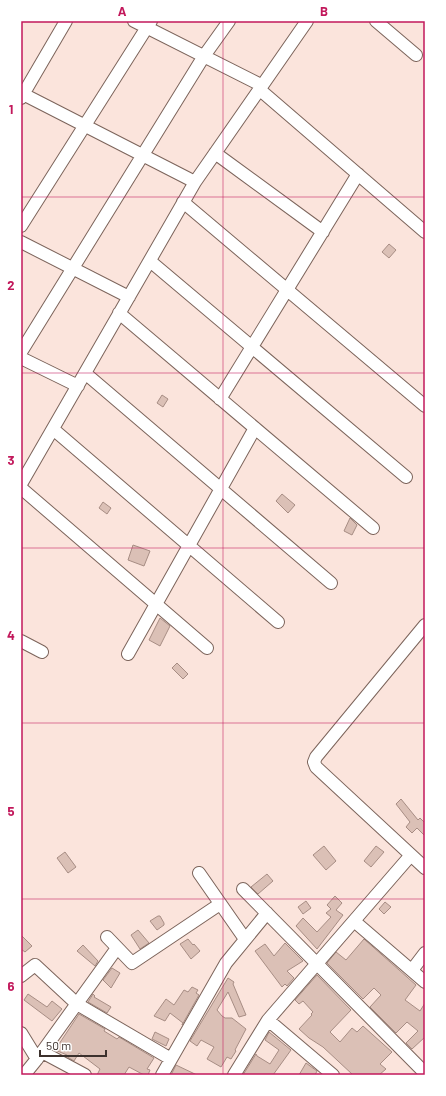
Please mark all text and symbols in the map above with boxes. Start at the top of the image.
text: A [118,3,127,19]
text: B [320,3,328,19]
text: 1 [9,101,13,117]
text: 2 [7,277,15,293]
text: 3 [7,452,15,468]
text: 4 [7,627,15,643]
text: 5 [7,803,15,819]
text: 6 [8,978,15,994]
scale bar [40,1032,106,1058]
text: 50 m [46,1038,71,1052]

